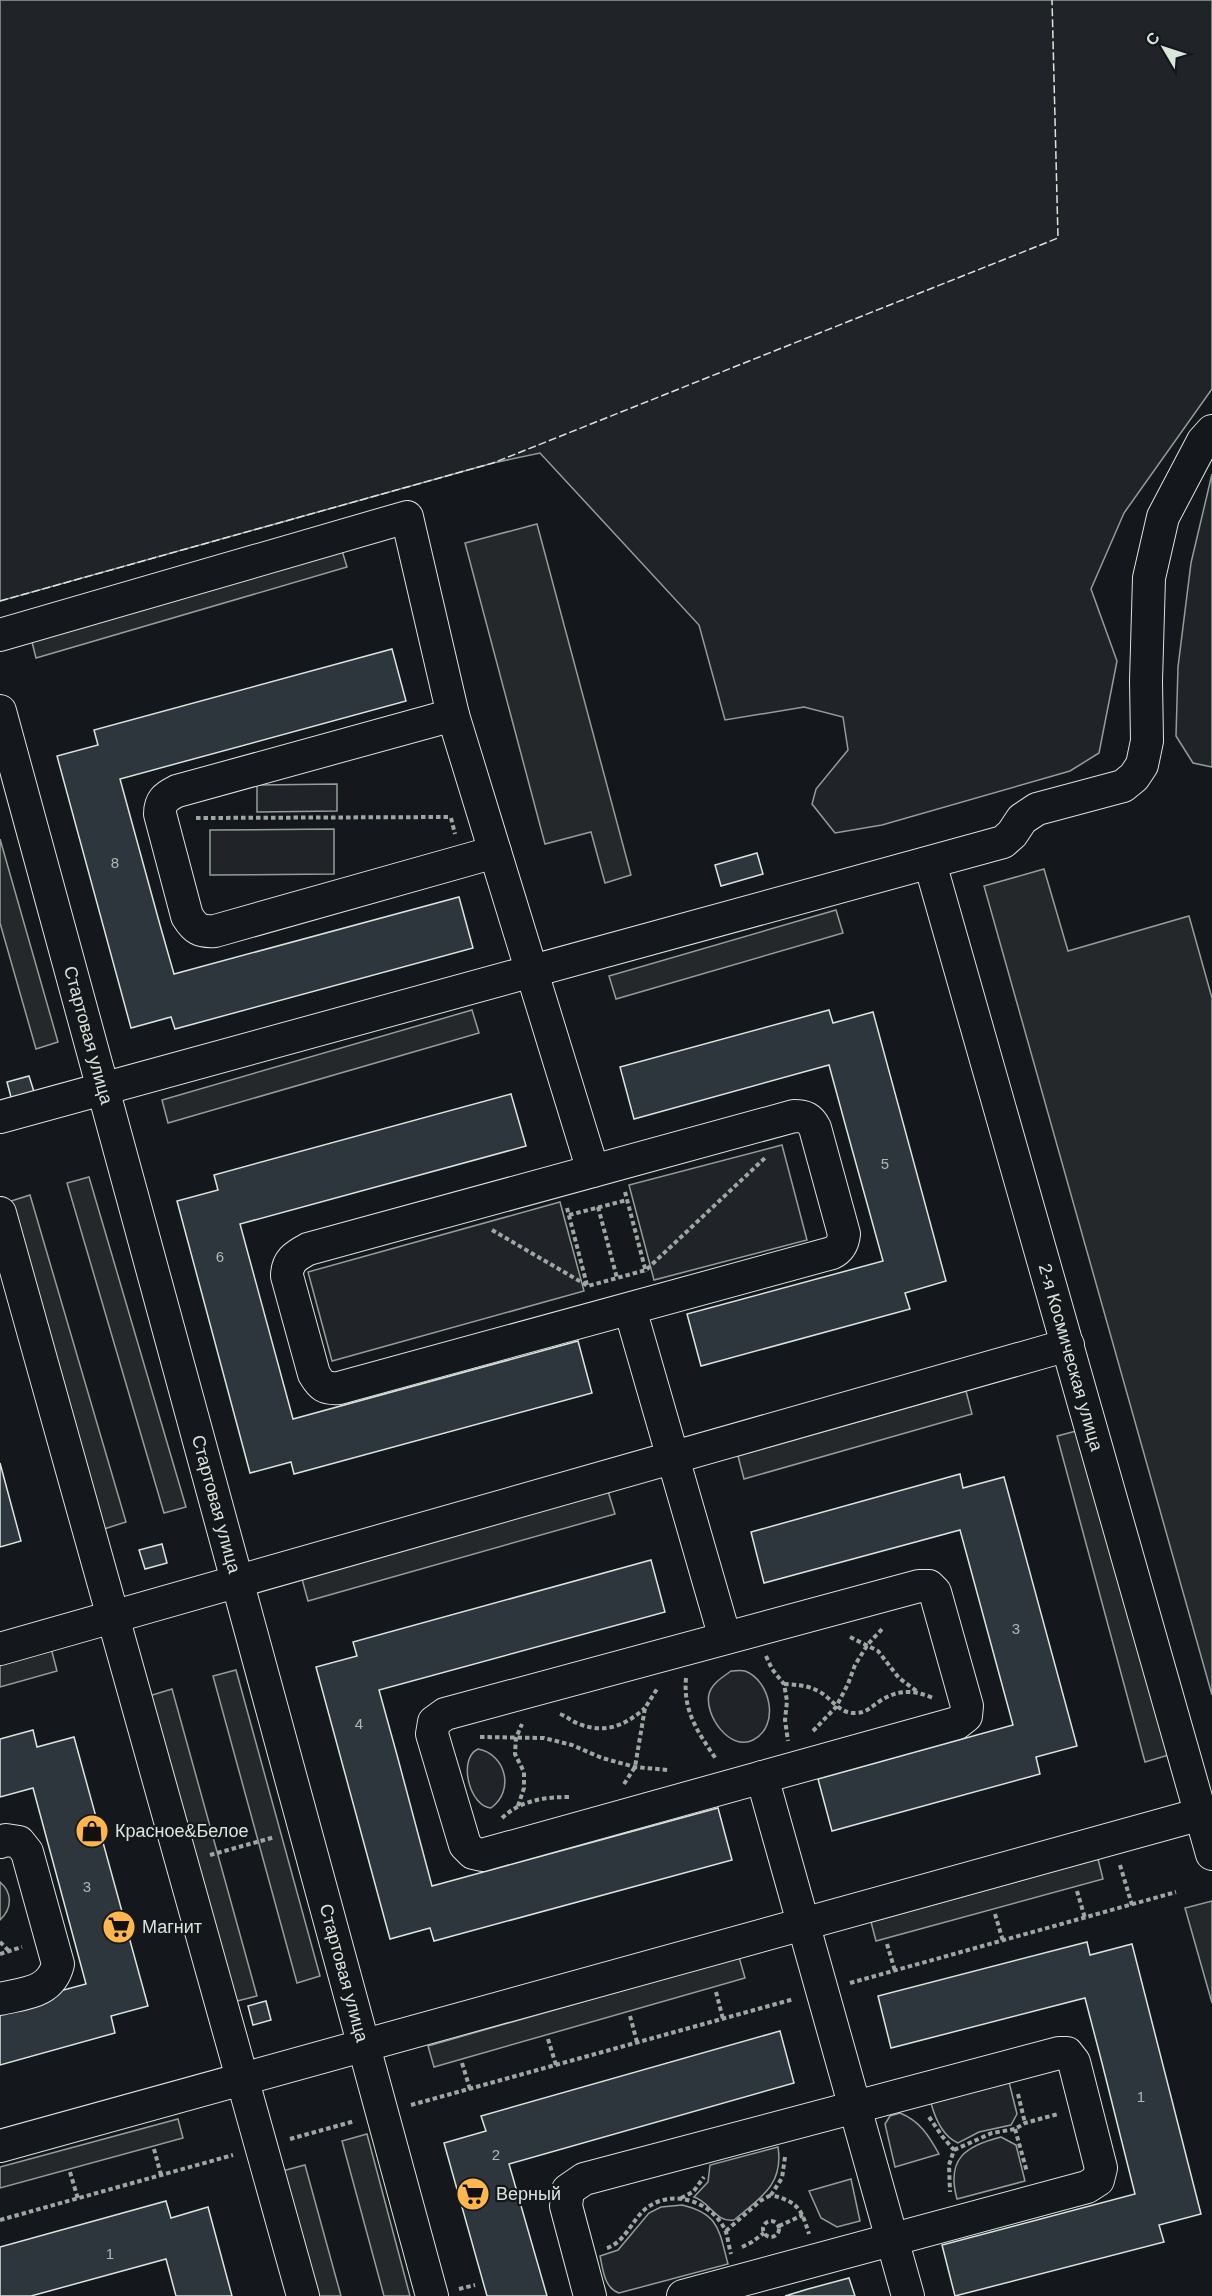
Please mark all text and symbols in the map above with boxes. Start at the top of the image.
north arrow [1134,18,1194,78]
text: С [1142,29,1163,49]
house number: 8 [111,854,119,871]
street label: Стартовая улица [60,964,117,1107]
house number: 5 [881,1155,889,1172]
house number: 6 [216,1248,224,1265]
street label: 2-я Космическая улица [1035,1261,1107,1454]
street label: Стартовая улица [188,1433,245,1576]
house number: 3 [1012,1620,1020,1637]
house number: 4 [355,1715,363,1732]
shop icon: Красное&Белое [74,1813,110,1849]
place label: Красное&Белое [115,1821,248,1841]
house number: 3 [83,1878,91,1895]
street label: Стартовая улица [316,1902,373,2045]
supermarket icon: Магнит [101,1909,137,1945]
place label: Магнит [142,1917,202,1937]
house number: 1 [1137,2088,1145,2105]
house number: 2 [492,2146,500,2163]
supermarket icon: Верный [455,2176,491,2212]
place label: Верный [496,2184,561,2204]
house number: 1 [106,2245,114,2262]

